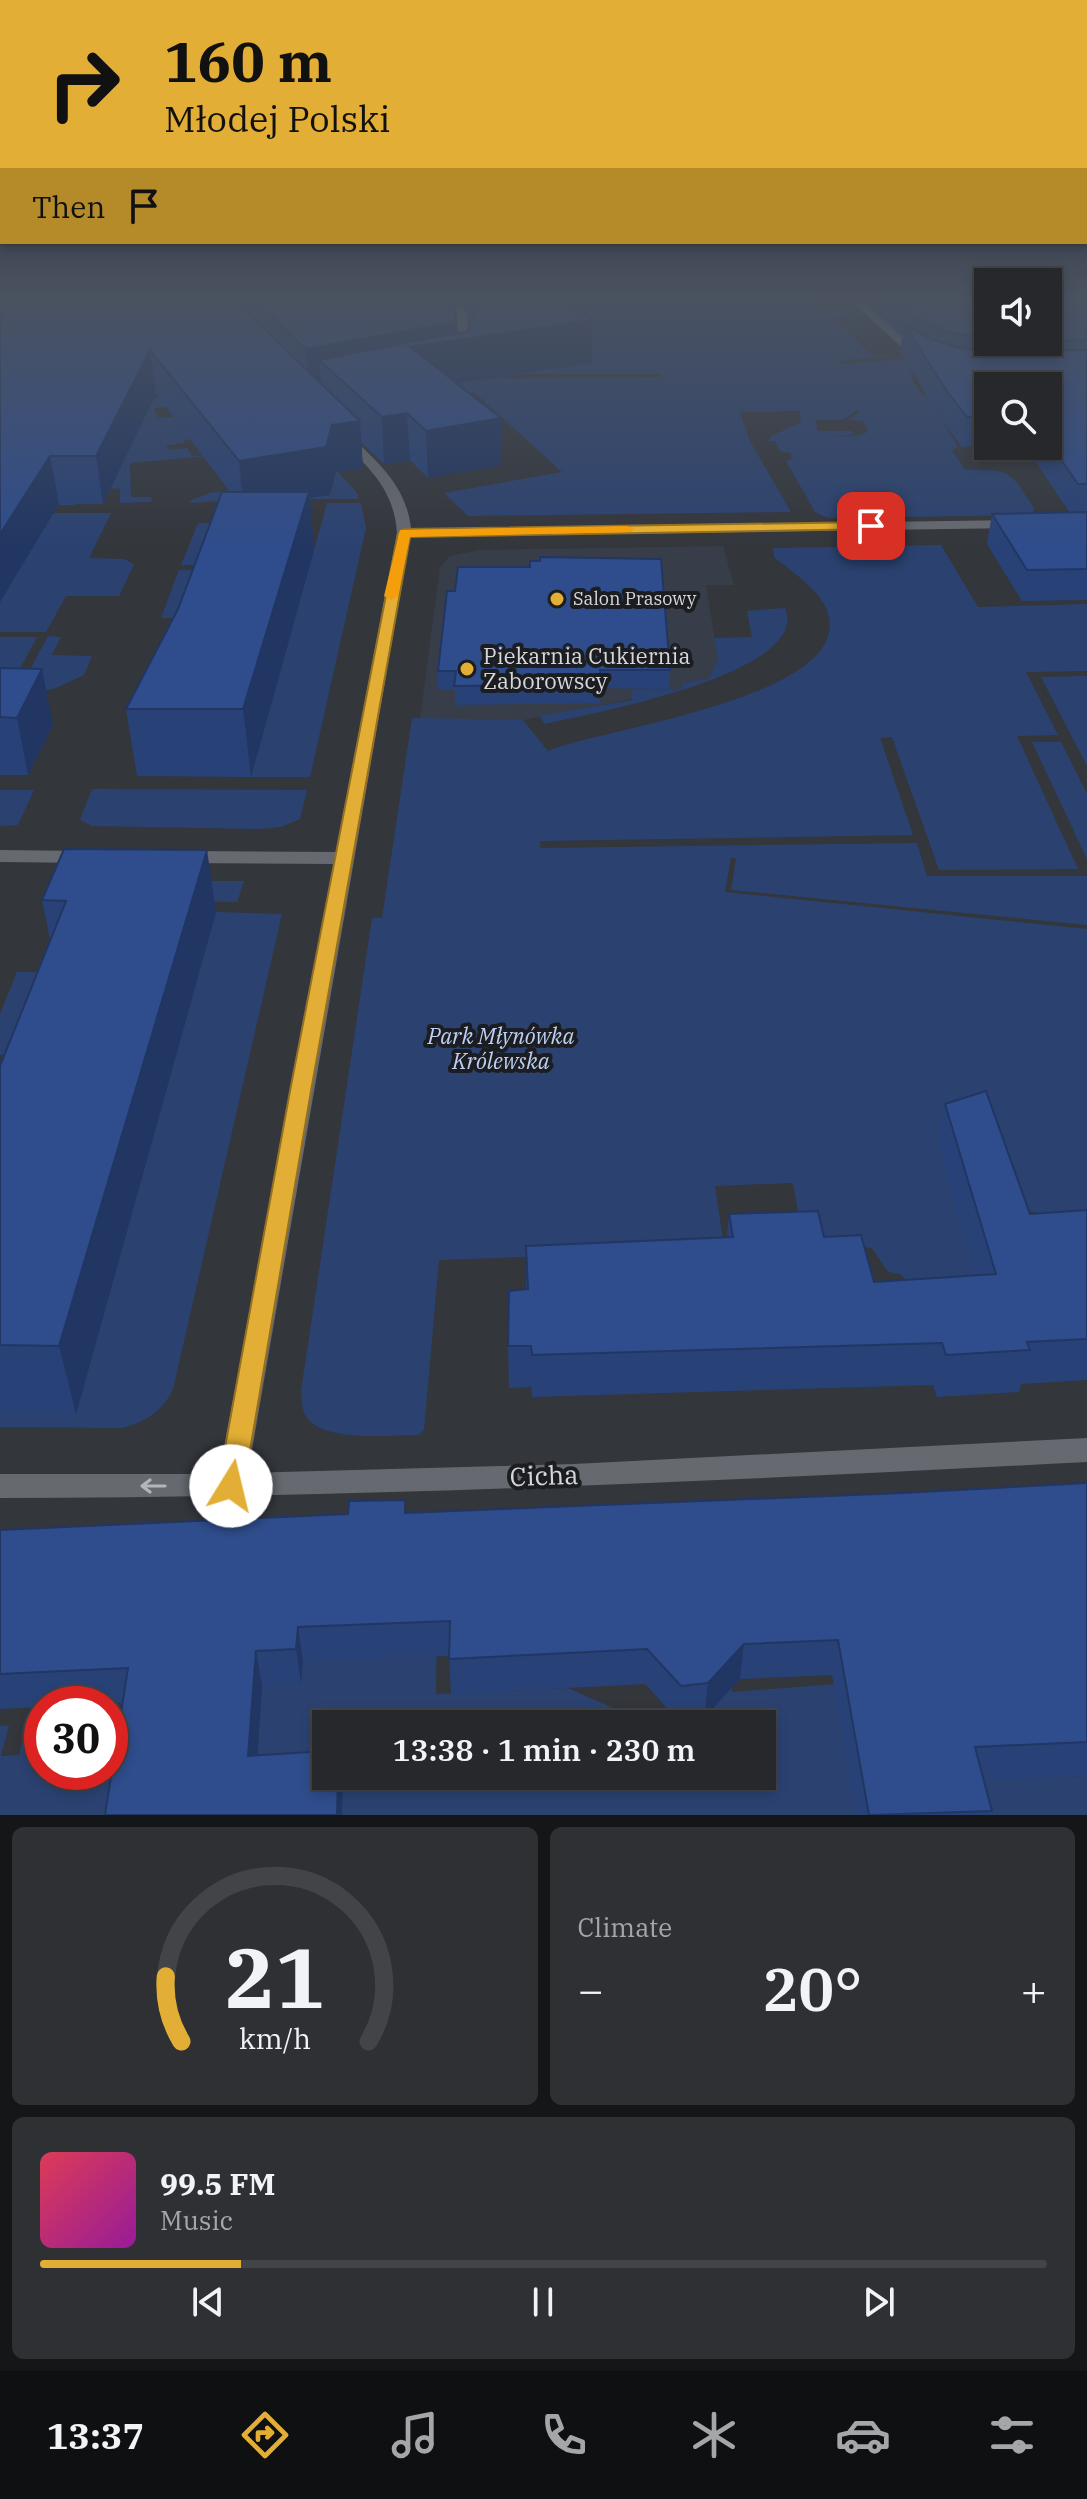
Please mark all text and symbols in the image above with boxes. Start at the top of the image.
text: 160 m [164,25,332,97]
icon: right [32,32,136,136]
text: Młodej Polski [164,95,390,142]
icon: arrive [122,184,166,228]
text: Then [32,187,106,226]
map controls [974,268,1062,460]
button: sound [974,268,1062,356]
button: search [974,372,1062,460]
pin [837,492,905,560]
icon: arrive [849,504,893,548]
place label: Salon Prasowy [573,587,697,610]
marker: Salon Prasowy [548,590,566,608]
place label: Piekarnia Cukiernia Zaborowscy [483,641,690,695]
marker: Piekarnia Cukiernia Zaborowscy [458,660,476,678]
park label: Park Młynówka Królewska [427,1021,574,1075]
position arrow [189,1444,273,1528]
street label: Cicha [509,1457,579,1493]
one-way arrow [140,1478,167,1494]
speed limit sign: 30 [24,1686,128,1790]
text: 13:38 · 1 min · 230 m [393,1730,695,1769]
text: Climate [578,1910,672,1944]
text: 21 [225,1923,325,2031]
text: 20° [762,1949,862,2028]
text: − [578,1961,604,2018]
text: + [1021,1961,1047,2018]
text: km/h [239,2020,311,2057]
text: 99.5 FM [160,2164,275,2203]
text: Music [160,2203,233,2237]
icon: previous [186,2280,230,2324]
icon: pause [521,2280,565,2324]
icon: next [857,2280,901,2324]
icon: directions [237,2407,293,2463]
icon: music [387,2407,443,2463]
icon: phone [536,2407,592,2463]
icon: climate [686,2407,742,2463]
icon: car [835,2407,891,2463]
icon: filters [984,2407,1040,2463]
text: 13:37 [47,2412,144,2459]

